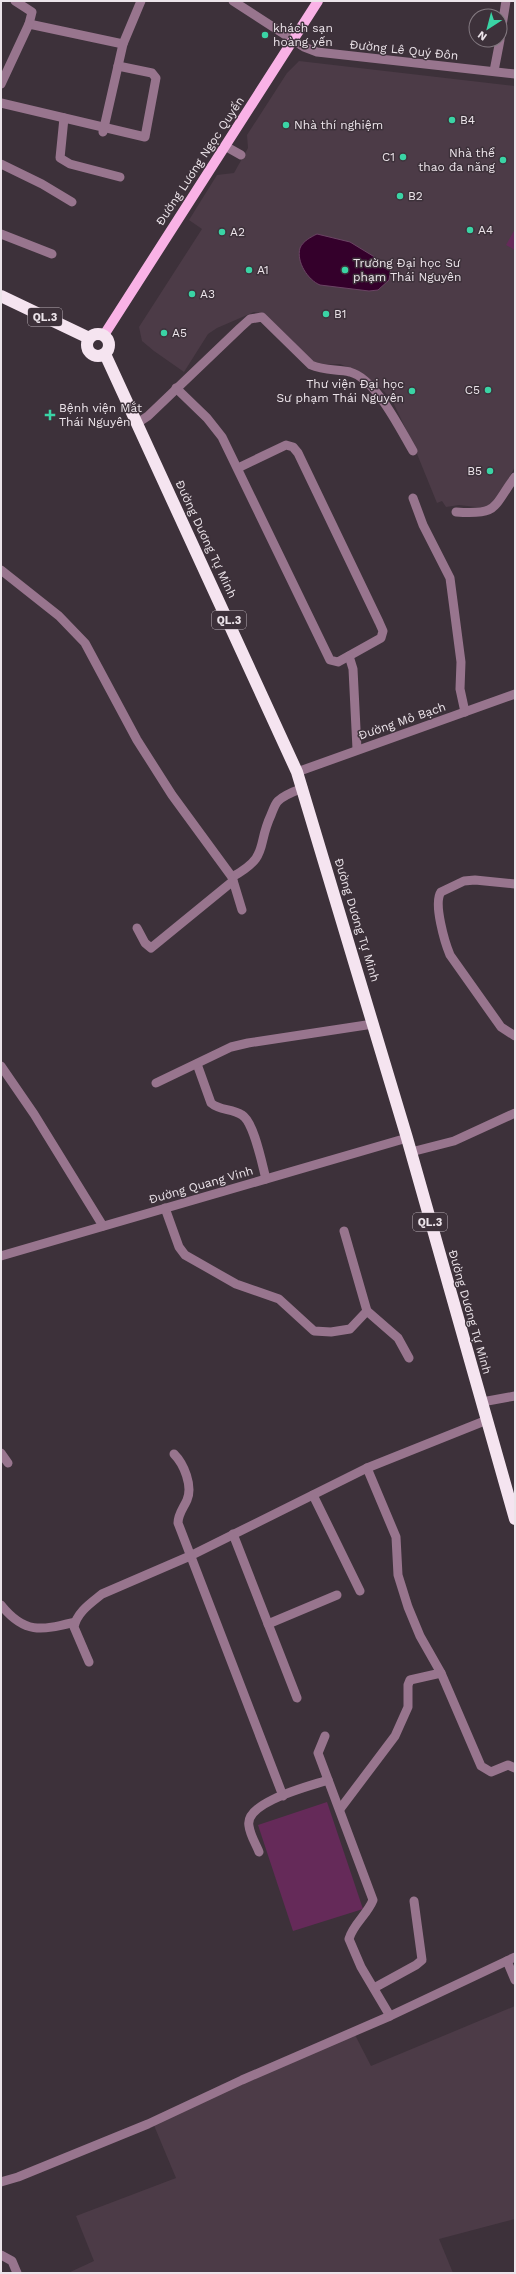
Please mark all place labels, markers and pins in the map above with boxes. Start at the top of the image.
place label: khách sạn hoàng yến [273,21,333,49]
marker: khách sạn hoàng yến [260,30,270,40]
place label: B4 [460,113,475,127]
marker: B4 [447,115,457,125]
place label: Nhà thí nghiệm [294,118,383,132]
marker: Nhà thí nghiệm [281,120,291,130]
place label: Nhà thể thao đa năng [418,146,496,174]
place label: C1 [382,150,395,164]
marker: C1 [398,152,408,162]
marker: Nhà thể thao đa năng [498,155,508,165]
place label: B2 [408,189,423,203]
marker: B2 [395,191,405,201]
place label: A4 [478,223,493,237]
place label: A2 [230,225,245,239]
marker: A4 [465,225,475,235]
marker: A2 [217,227,227,237]
place label: Trường Đại học Sư phạm Thái Nguyên [353,256,461,284]
place label: A1 [257,263,269,277]
marker: A1 [244,265,254,275]
marker: Trường Đại học Sư phạm Thái Nguyên [340,265,350,275]
place label: A3 [200,287,215,301]
marker: A3 [187,289,197,299]
place label: B1 [334,307,347,321]
marker: B1 [321,309,331,319]
place label: A5 [172,326,187,340]
marker: A5 [159,328,169,338]
place label: Thư viện Đại học Sư phạm Thái Nguyên [276,377,404,405]
place label: C5 [465,383,480,397]
marker: C5 [483,385,493,395]
marker: Thư viện Đại học Sư phạm Thái Nguyên [407,386,417,396]
place label: Bệnh viện Mắt Thái Nguyên [59,401,142,429]
marker: Bệnh viện Mắt Thái Nguyên [44,409,56,421]
place label: B5 [467,464,482,478]
marker: B5 [485,466,495,476]

